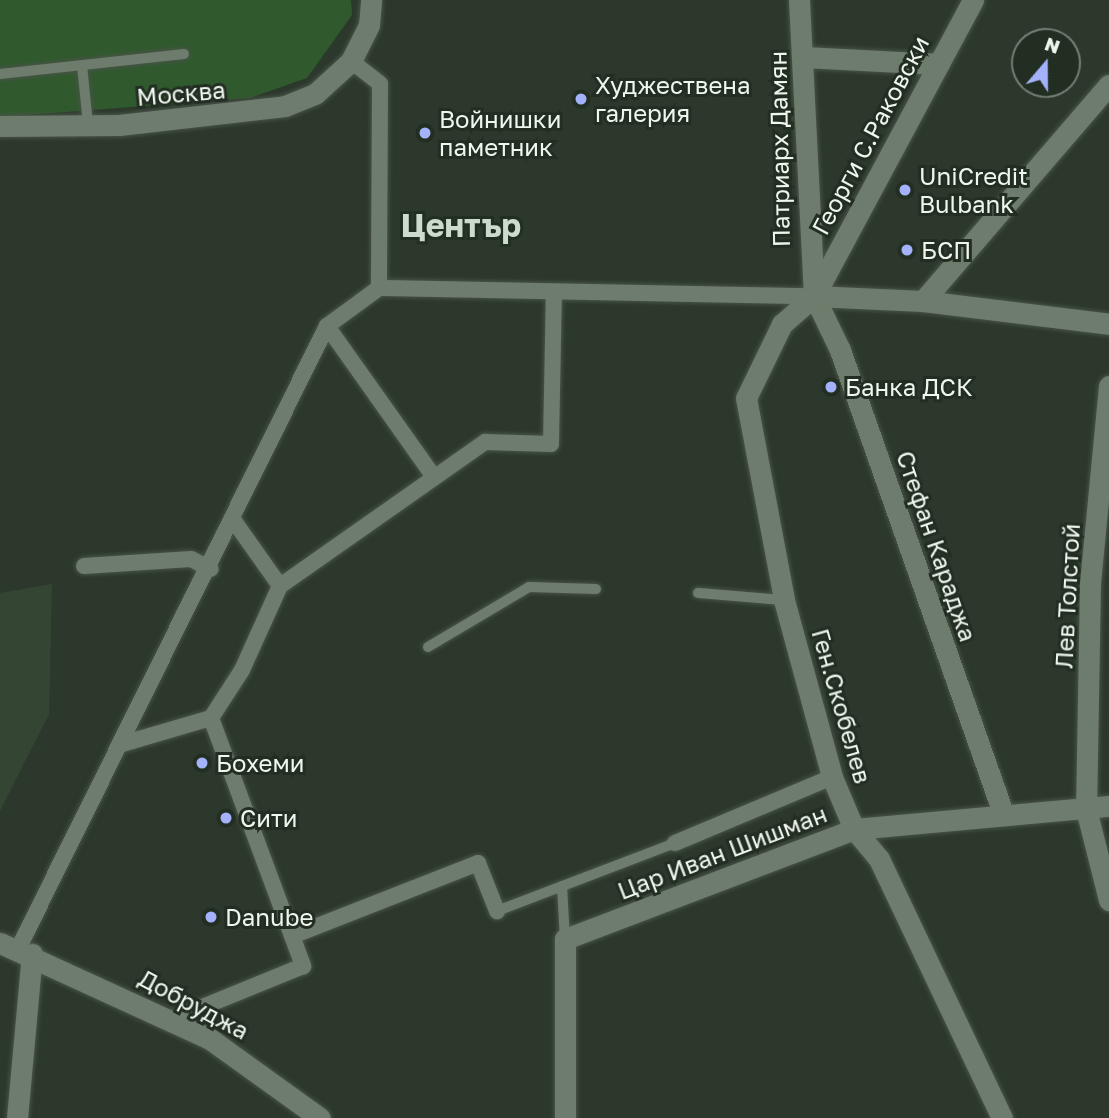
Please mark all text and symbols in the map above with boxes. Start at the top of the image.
north arrow [1011,28,1081,98]
street label: Георги С.Раковски [805,31,935,239]
text: N [1042,31,1063,58]
street label: Патриарх Дамян [763,51,795,247]
place label: Худжествена галерия [595,71,751,127]
street label: Москва [135,75,227,111]
marker: Худжествена галерия [573,91,589,107]
place label: Войнишки паметник [439,105,561,161]
marker: Войнишки паметник [417,125,433,141]
place label: UniCredit Bulbank [919,162,1028,218]
marker: UniCredit Bulbank [897,182,913,198]
district label: Център [401,206,521,244]
place label: БСП [921,236,971,264]
marker: БСП [899,242,915,258]
place label: Банка ДСК [845,373,973,401]
marker: Банка ДСК [823,379,839,395]
street label: Стефан Караджа [891,447,983,645]
street label: Лев Толстой [1049,523,1085,669]
street label: Ген.Скобелев [806,625,878,787]
place label: Бохеми [216,749,304,777]
marker: Бохеми [194,755,210,771]
street label: Цар Иван Шишман [613,799,831,905]
place label: Сити [240,804,297,832]
marker: Сити [218,810,234,826]
place label: Danube [225,903,313,931]
marker: Danube [203,909,219,925]
street label: Добруджа [134,963,254,1045]

